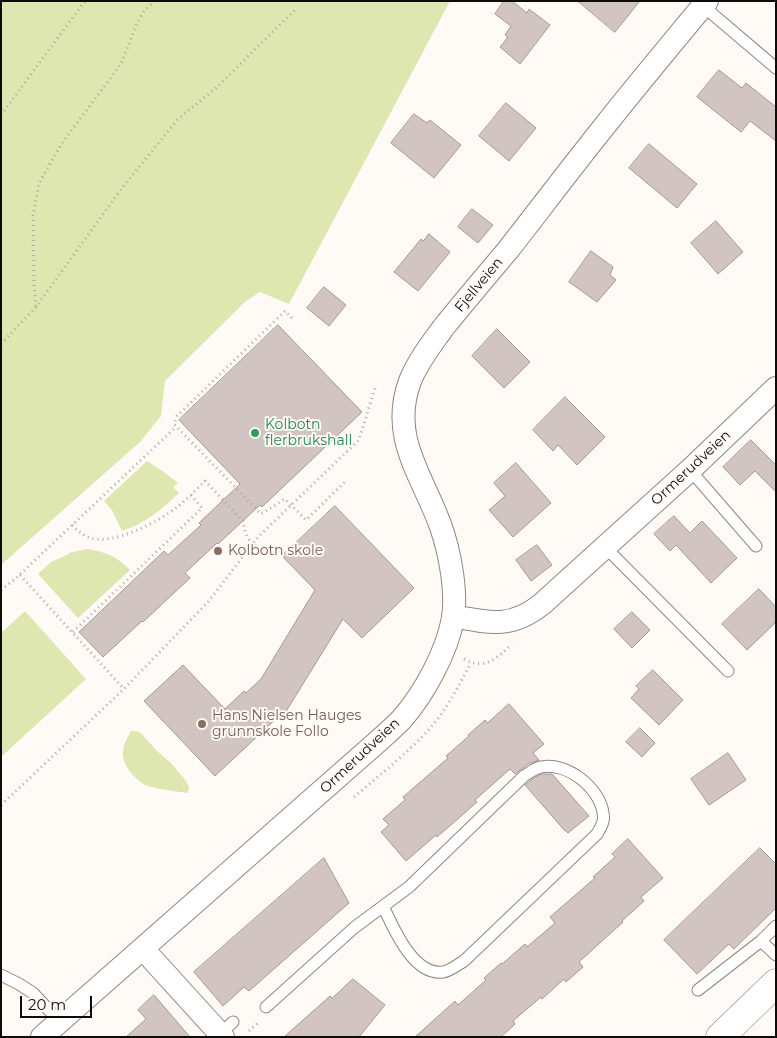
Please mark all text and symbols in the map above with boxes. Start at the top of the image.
street label: Fjellveien [451,254,507,316]
place label: Kolbotn flerbrukshall [265,417,352,450]
marker: Kolbotn flerbrukshall [249,427,261,439]
street label: Ormerudveien [648,427,734,509]
place label: Kolbotn skole [228,543,323,559]
marker: Kolbotn skole [212,545,224,557]
place label: Hans Nielsen Hauges grunnskole Follo [212,708,361,740]
street label: Ormerudveien [317,715,403,797]
marker: Hans Nielsen Hauges grunnskole Follo [196,718,208,730]
scale bar [22,986,95,1018]
text: 20 m [28,995,66,1014]

